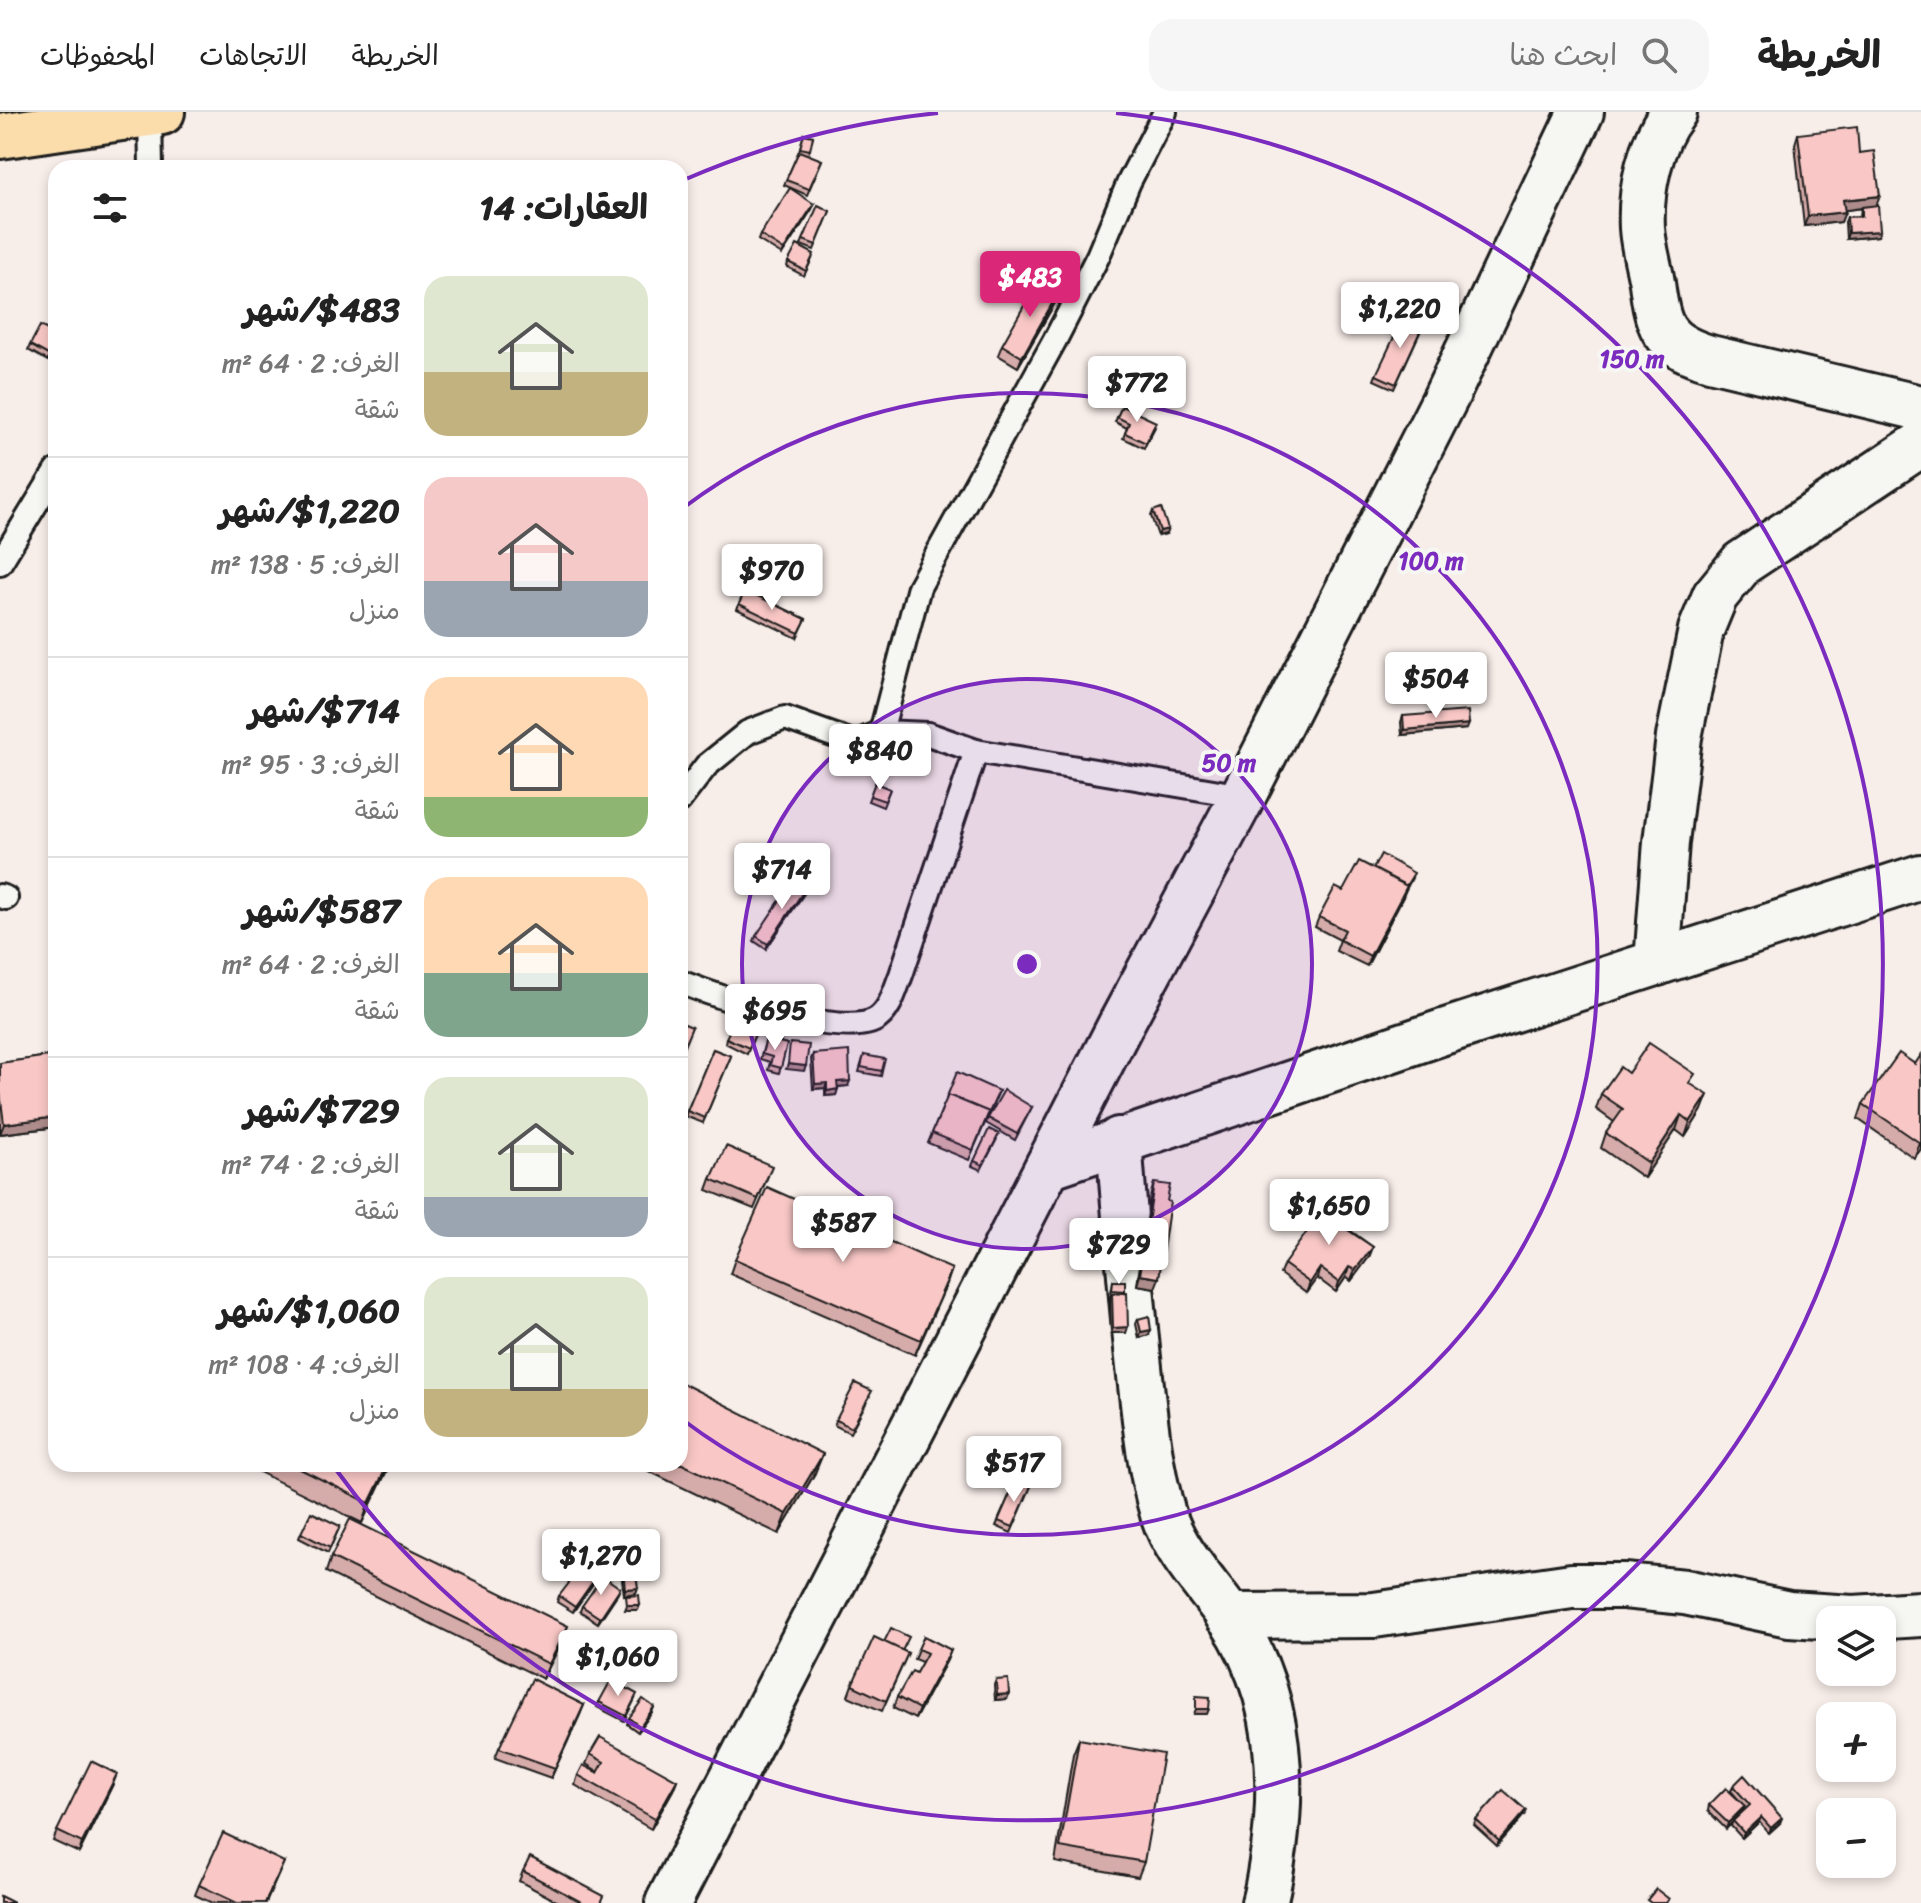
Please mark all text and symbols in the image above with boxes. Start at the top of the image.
search box [1149,19,1709,91]
text: الخريطة [1757,22,1881,89]
text: ابحث هنا [1509,28,1617,82]
text: المحفوظات [40,31,155,80]
text: الاتجاهات [199,31,307,80]
text: الخريطة [351,31,439,80]
icon: search [1637,33,1681,77]
text: العقارات: 14 [479,178,648,238]
icon: filters [88,186,132,230]
pin: $483 [983,251,1077,319]
text: $483 [998,254,1062,300]
text: $483/شهر [243,280,400,340]
pin: $1,220 [1335,282,1465,350]
text: $1,220 [1359,285,1441,331]
icon: home [488,308,584,404]
text: 150 m [1600,338,1665,380]
text: الغرف: 2 · 64 m² [222,340,400,386]
pin: $772 [1090,356,1184,424]
text: $772 [1106,359,1168,405]
text: شقة [355,386,400,432]
text: $1,220/شهر [219,481,400,541]
icon: home [488,509,584,605]
text: 100 m [1398,540,1464,582]
text: الغرف: 5 · 138 m² [211,541,400,587]
pin: $970 [725,544,819,612]
text: $970 [740,547,804,593]
text: منزل [349,587,400,633]
pin: $504 [1389,652,1483,720]
text: $504 [1403,655,1469,701]
text: $714/شهر [248,681,400,741]
icon: home [488,709,584,805]
pin: $840 [833,724,927,792]
text: $840 [847,727,913,773]
text: الغرف: 3 · 95 m² [222,741,400,787]
text: 50 m [1202,742,1257,784]
text: شقة [355,787,400,833]
pin: $714 [735,843,829,911]
text: $714 [752,846,812,892]
text: $587/شهر [243,881,400,941]
icon: home [488,909,584,1005]
text: الغرف: 2 · 64 m² [222,941,400,987]
centre of rings [1013,950,1041,978]
pin: $695 [728,984,822,1052]
text: شقة [355,987,400,1033]
text: $695 [743,987,807,1033]
text: $729/شهر [244,1081,400,1141]
icon: home [488,1109,584,1205]
text: الغرف: 2 · 74 m² [222,1141,400,1187]
pin: $1,650 [1264,1179,1394,1247]
text: $1,650 [1288,1182,1370,1228]
text: شقة [355,1187,400,1233]
pin: $587 [796,1196,890,1264]
text: $587 [811,1199,875,1245]
pin: $729 [1072,1218,1166,1286]
text: $729 [1087,1221,1151,1267]
text: $1,060/شهر [218,1281,400,1341]
icon: home [488,1309,584,1405]
text: الغرف: 4 · 108 m² [208,1341,400,1387]
text: منزل [349,1387,400,1433]
pin: $517 [967,1436,1061,1504]
text: $517 [984,1439,1044,1485]
pin: $1,270 [536,1529,666,1597]
text: $1,270 [560,1532,642,1578]
map controls [1816,1606,1896,1878]
button: layers [1816,1606,1896,1686]
pin: $1,060 [553,1630,683,1698]
text: $1,060 [576,1633,660,1679]
button: + [1816,1702,1896,1782]
button: − [1816,1798,1896,1878]

